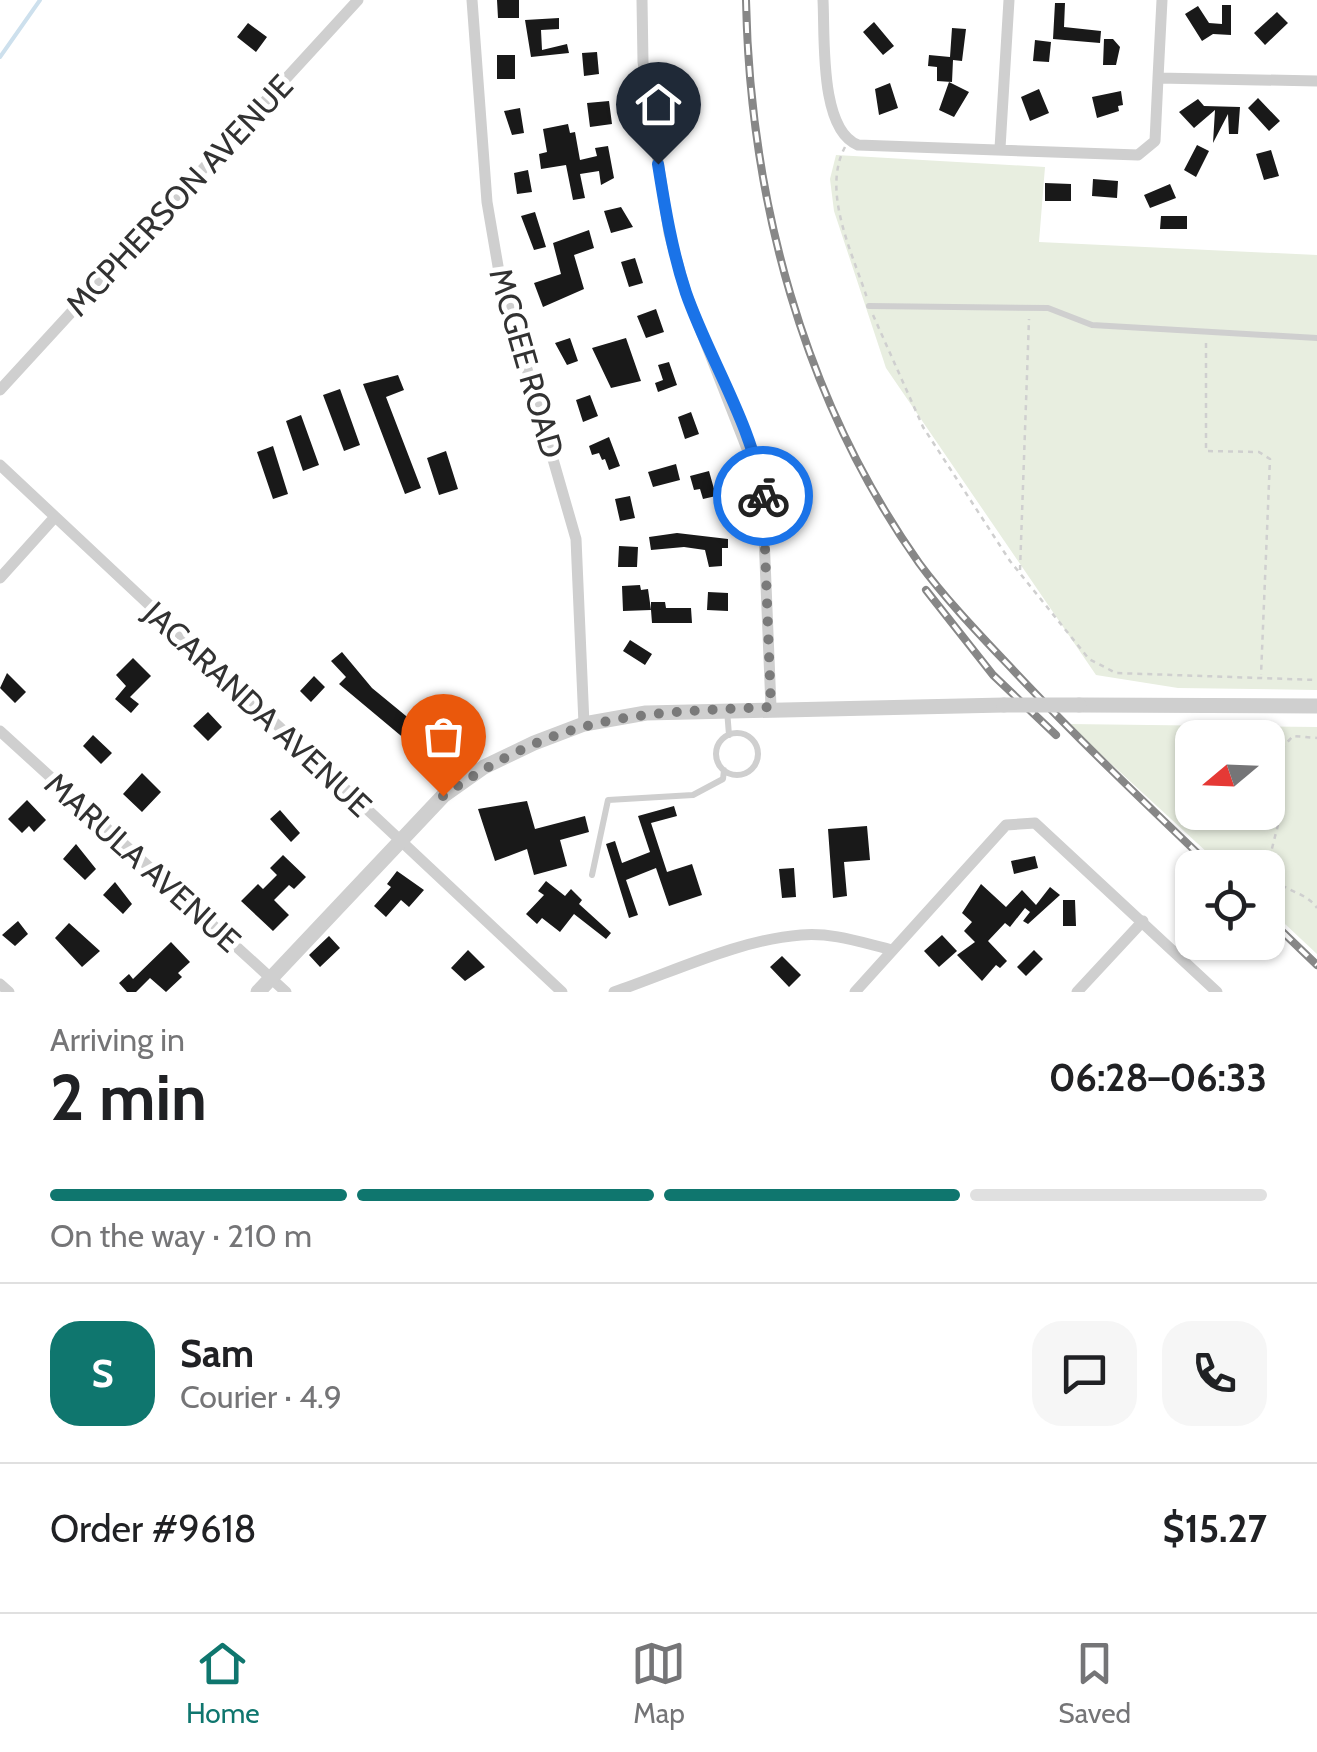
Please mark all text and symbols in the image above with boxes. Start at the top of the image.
pin [616,62,701,165]
street label: MCPHERSON AVENUE [57,66,301,324]
icon: home [631,77,686,132]
street label: MCGEE ROAD [481,264,573,462]
courier [713,446,813,546]
icon: bike [736,469,791,524]
street label: JACARANDA AVENUE [135,593,380,825]
pin [401,694,486,797]
icon: bag [416,709,471,764]
north arrow [1175,720,1285,830]
map controls [1175,720,1285,960]
street label: MARULA AVENUE [37,764,249,960]
button: locate [1175,850,1285,960]
text: Arriving in [50,1020,185,1059]
text: 06:28–06:33 [1049,1054,1267,1101]
text: 2 min [50,1057,207,1136]
text: On the way · 210 m [50,1216,312,1255]
button: chat [1032,1321,1137,1426]
button: phone [1162,1321,1267,1426]
text: Sam [180,1330,254,1377]
text: S [91,1350,114,1397]
text: Courier · 4.9 [180,1377,342,1416]
text: Order #9618 [50,1505,257,1552]
text: $15.27 [1163,1505,1267,1552]
tab: Home [186,1636,260,1730]
tab: Map [631,1636,686,1730]
tab: Saved [1058,1636,1131,1730]

